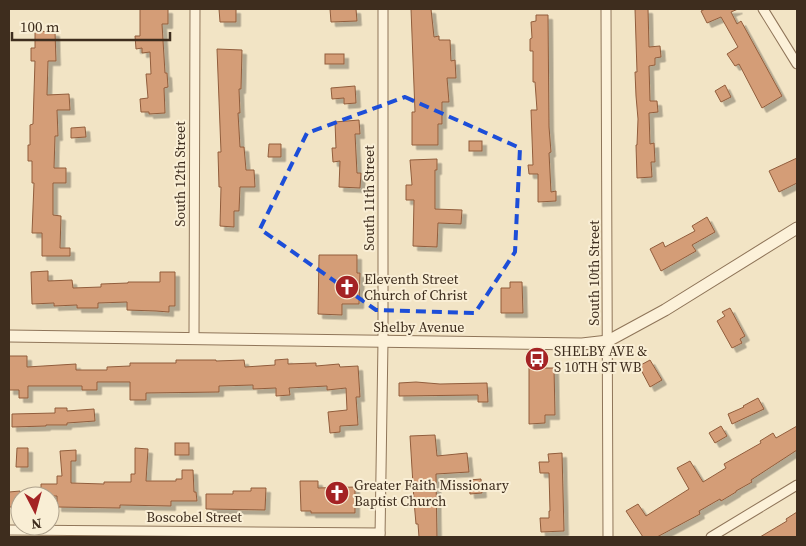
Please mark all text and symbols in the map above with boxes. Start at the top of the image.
scale bar [12,10,170,42]
text: 100 m [20,16,60,37]
street label: South 12th Street [170,121,190,227]
street label: South 11th Street [359,145,379,251]
street label: South 10th Street [584,220,604,326]
place label: Eleventh Street Church of Christ [364,269,468,305]
church icon: Eleventh Street Church of Christ [334,274,360,300]
street label: Shelby Avenue [374,317,464,337]
place label: SHELBY AVE & S 10TH ST WB [554,341,647,377]
bus stop icon: SHELBY AVE & S 10TH ST WB [524,346,550,372]
place label: Greater Faith Missionary Baptist Church [354,475,510,511]
church icon: Greater Faith Missionary Baptist Church [324,480,350,506]
north arrow [10,486,60,536]
street label: Boscobel Street [146,507,242,527]
text: N [30,513,42,534]

